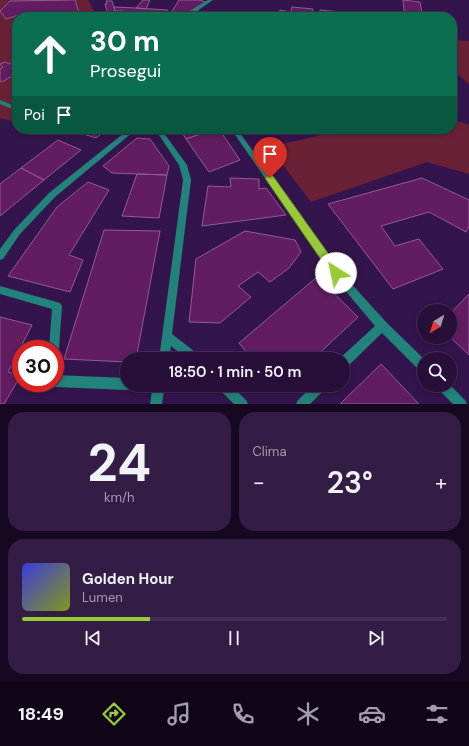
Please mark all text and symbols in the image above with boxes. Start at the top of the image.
text: 30 m [90,23,160,60]
icon: ahead [24,28,76,80]
text: Prosegui [90,59,161,83]
icon: arrive [53,104,75,126]
text: Poi [24,105,45,125]
pin [253,137,287,178]
icon: arrive [259,143,281,165]
position arrow [315,252,357,294]
north arrow [417,304,457,344]
map controls [417,304,457,392]
speed limit sign: 30 [12,340,64,392]
button: search [417,352,457,392]
text: 18:50 · 1 min · 50 m [169,362,301,382]
text: 24 [88,429,151,497]
text: Clima [253,443,287,460]
text: 23° [327,463,373,502]
text: − [253,468,265,497]
text: + [435,468,447,497]
text: km/h [104,489,135,506]
text: Golden Hour [82,569,174,589]
text: Lumen [82,589,123,606]
icon: previous [82,627,104,649]
icon: pause [223,627,245,649]
icon: next [365,627,387,649]
icon: directions [100,700,128,728]
icon: music [165,700,193,728]
icon: phone [229,700,257,728]
icon: climate [294,700,322,728]
icon: car [358,700,386,728]
icon: filters [423,700,451,728]
text: 18:49 [18,702,64,726]

